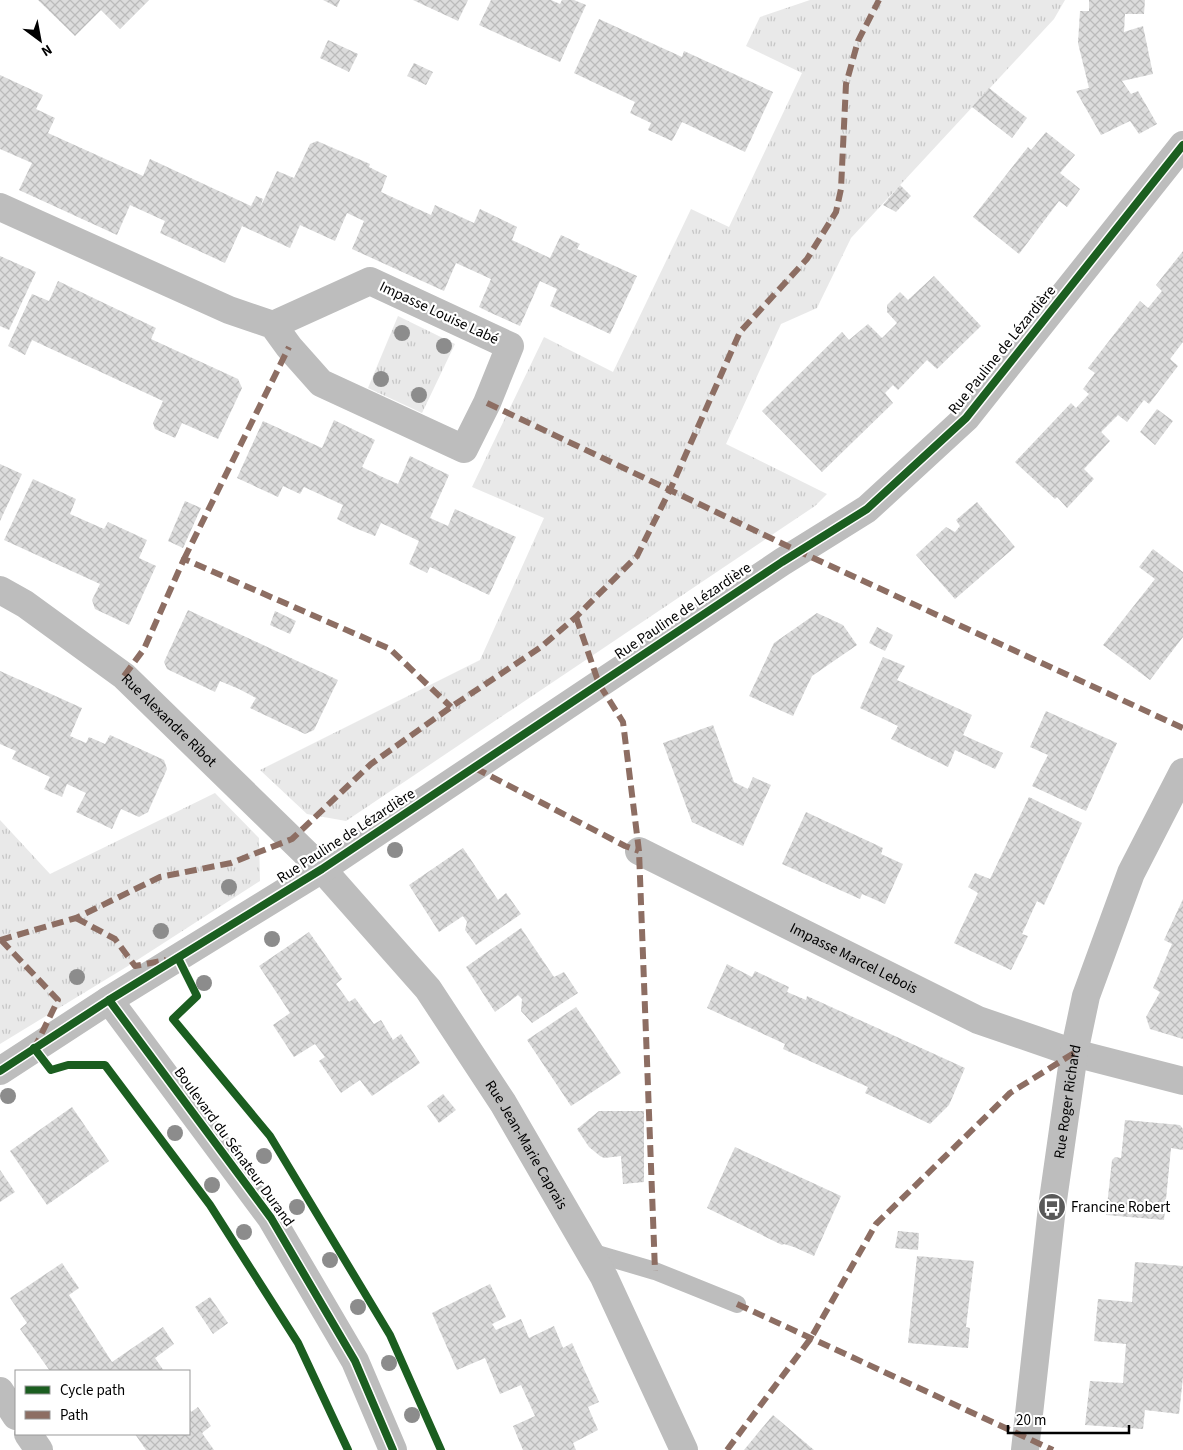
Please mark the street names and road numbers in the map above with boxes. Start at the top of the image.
street label: Impasse Louise Labé [376,276,502,350]
street label: Rue Pauline de Lézardière [943,281,1061,419]
street label: Rue Pauline de Lézardière [610,557,756,665]
street label: Rue Alexandre Ribot [117,668,222,771]
street label: Rue Pauline de Lézardière [273,783,419,889]
street label: Impasse Marcel Lebois [786,917,921,999]
street label: Rue Roger Richard [1049,1043,1086,1160]
street label: Boulevard du Sénateur Durand [169,1063,299,1231]
street label: Rue Jean-Marie Caprais [480,1076,573,1213]

